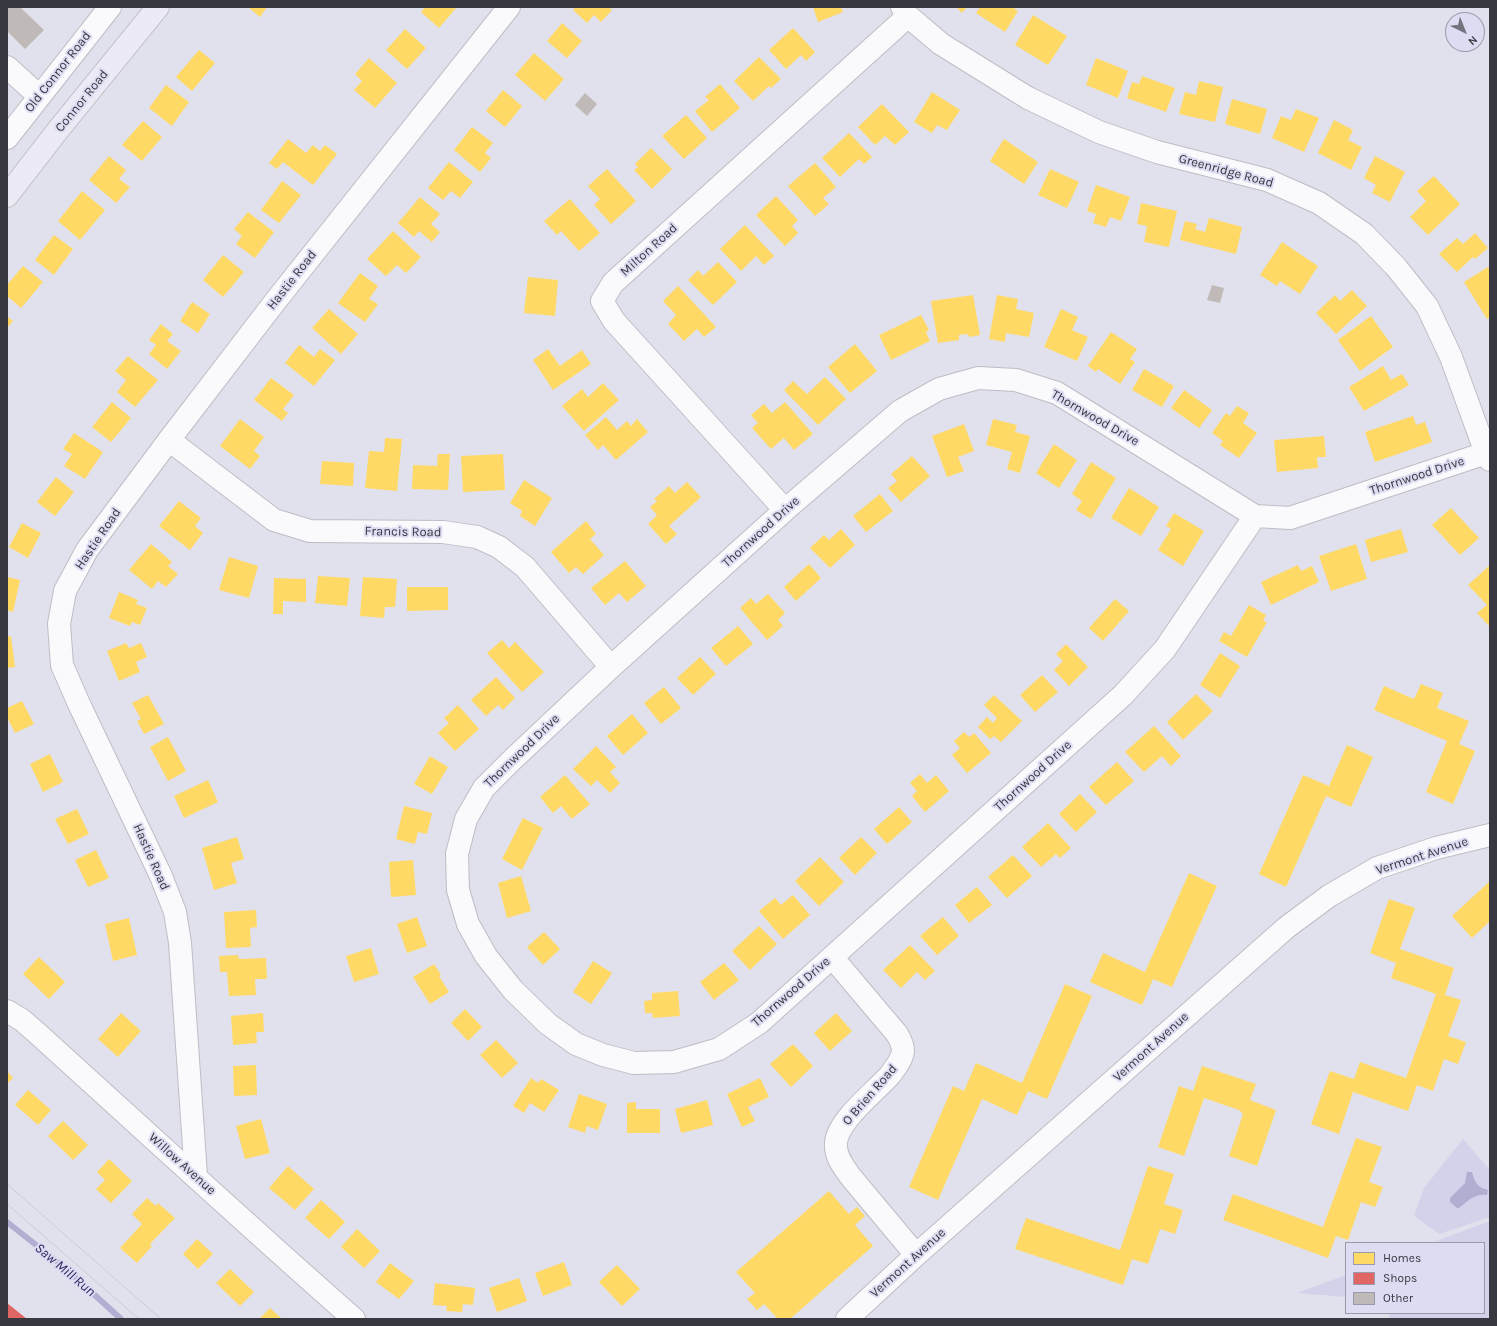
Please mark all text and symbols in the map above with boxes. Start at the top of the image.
north arrow [1445,12,1485,52]
street label: Old Connor Road [22,28,94,116]
text: N [1466,33,1480,48]
street label: Connor Road [52,67,112,135]
street label: Greenridge Road [1177,151,1275,191]
street label: Milton Road [617,220,681,280]
street label: Hastie Road [264,247,320,313]
street label: Thornwood Drive [1048,387,1142,449]
street label: Thornwood Drive [1368,453,1466,499]
street label: Thornwood Drive [719,493,803,571]
street label: Hastie Road [72,505,124,573]
street label: Francis Road [364,524,442,540]
street label: Thornwood Drive [481,711,563,791]
street label: Thornwood Drive [991,737,1075,815]
street label: Hastie Road [129,821,173,893]
street label: Vermont Avenue [1374,834,1470,878]
street label: Thornwood Drive [749,954,833,1030]
street label: Vermont Avenue [1110,1009,1192,1085]
street label: O Brien Road [839,1061,901,1129]
street label: Willow Avenue [145,1130,219,1198]
street label: Vermont Avenue [867,1225,949,1301]
water label: Saw Mill Run [31,1240,99,1300]
legend [1345,1242,1485,1314]
text: Homes [1383,1251,1421,1265]
text: Shops [1383,1271,1417,1285]
text: Other [1383,1291,1413,1305]

